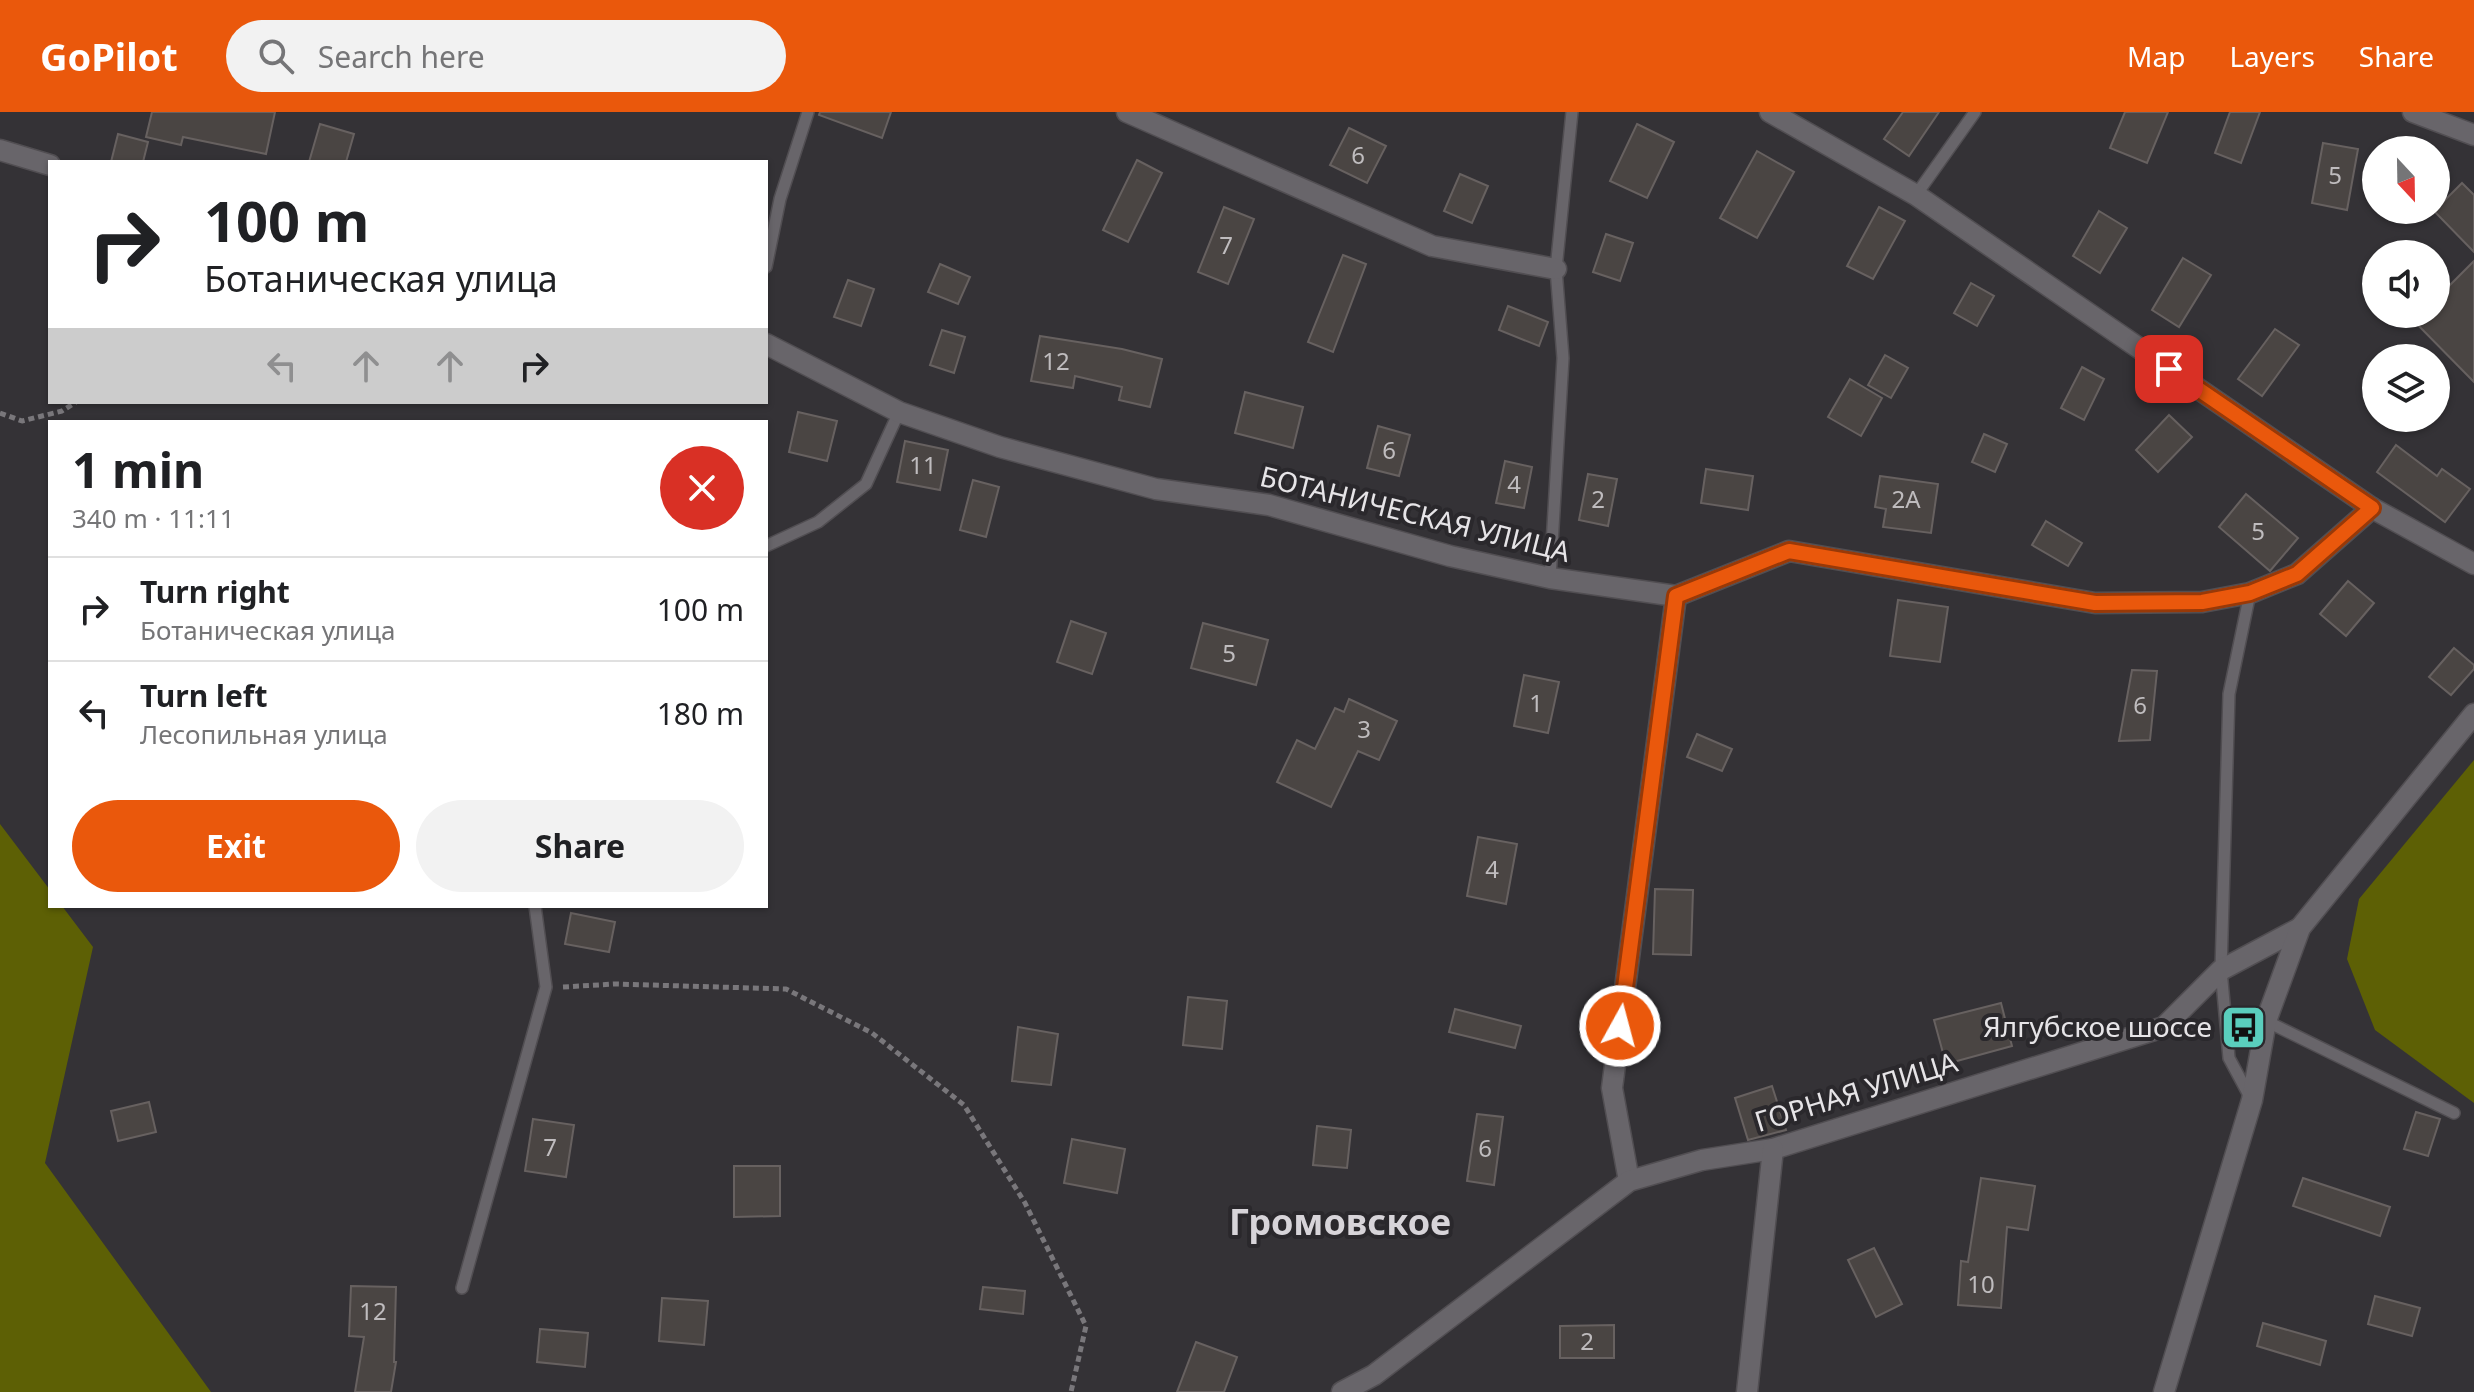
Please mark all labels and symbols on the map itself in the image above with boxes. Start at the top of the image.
north arrow [2362,136,2450,224]
house number: 6 [1351,138,1365,171]
house number: 5 [2328,158,2342,191]
house number: 7 [1219,228,1233,261]
pin [2135,335,2203,403]
house number: 12 [1042,344,1070,377]
house number: 6 [1382,433,1396,466]
house number: 11 [909,448,937,481]
street label: БОТАНИЧЕСКАЯ УЛИЦА [1256,456,1574,570]
house number: 4 [1507,467,1521,500]
house number: 2 [1591,482,1605,515]
house number: 2А [1891,482,1921,515]
house number: 5 [2251,514,2265,547]
house number: 5 [1222,636,1236,669]
house number: 1 [1529,686,1543,719]
house number: 6 [2133,688,2147,721]
house number: 3 [1357,712,1371,745]
house number: 4 [1485,852,1499,885]
position arrow [1578,984,1662,1068]
bus stop icon: Ялгубское шоссе [2219,1003,2267,1051]
place label: Ялгубское шоссе [1983,1007,2212,1045]
street label: ГОРНАЯ УЛИЦА [1750,1042,1962,1140]
house number: 7 [543,1130,557,1163]
house number: 6 [1478,1131,1492,1164]
district label: Громовское [1229,1197,1451,1246]
house number: 10 [1967,1267,1995,1300]
house number: 12 [359,1294,387,1327]
house number: 2 [1580,1324,1594,1357]

